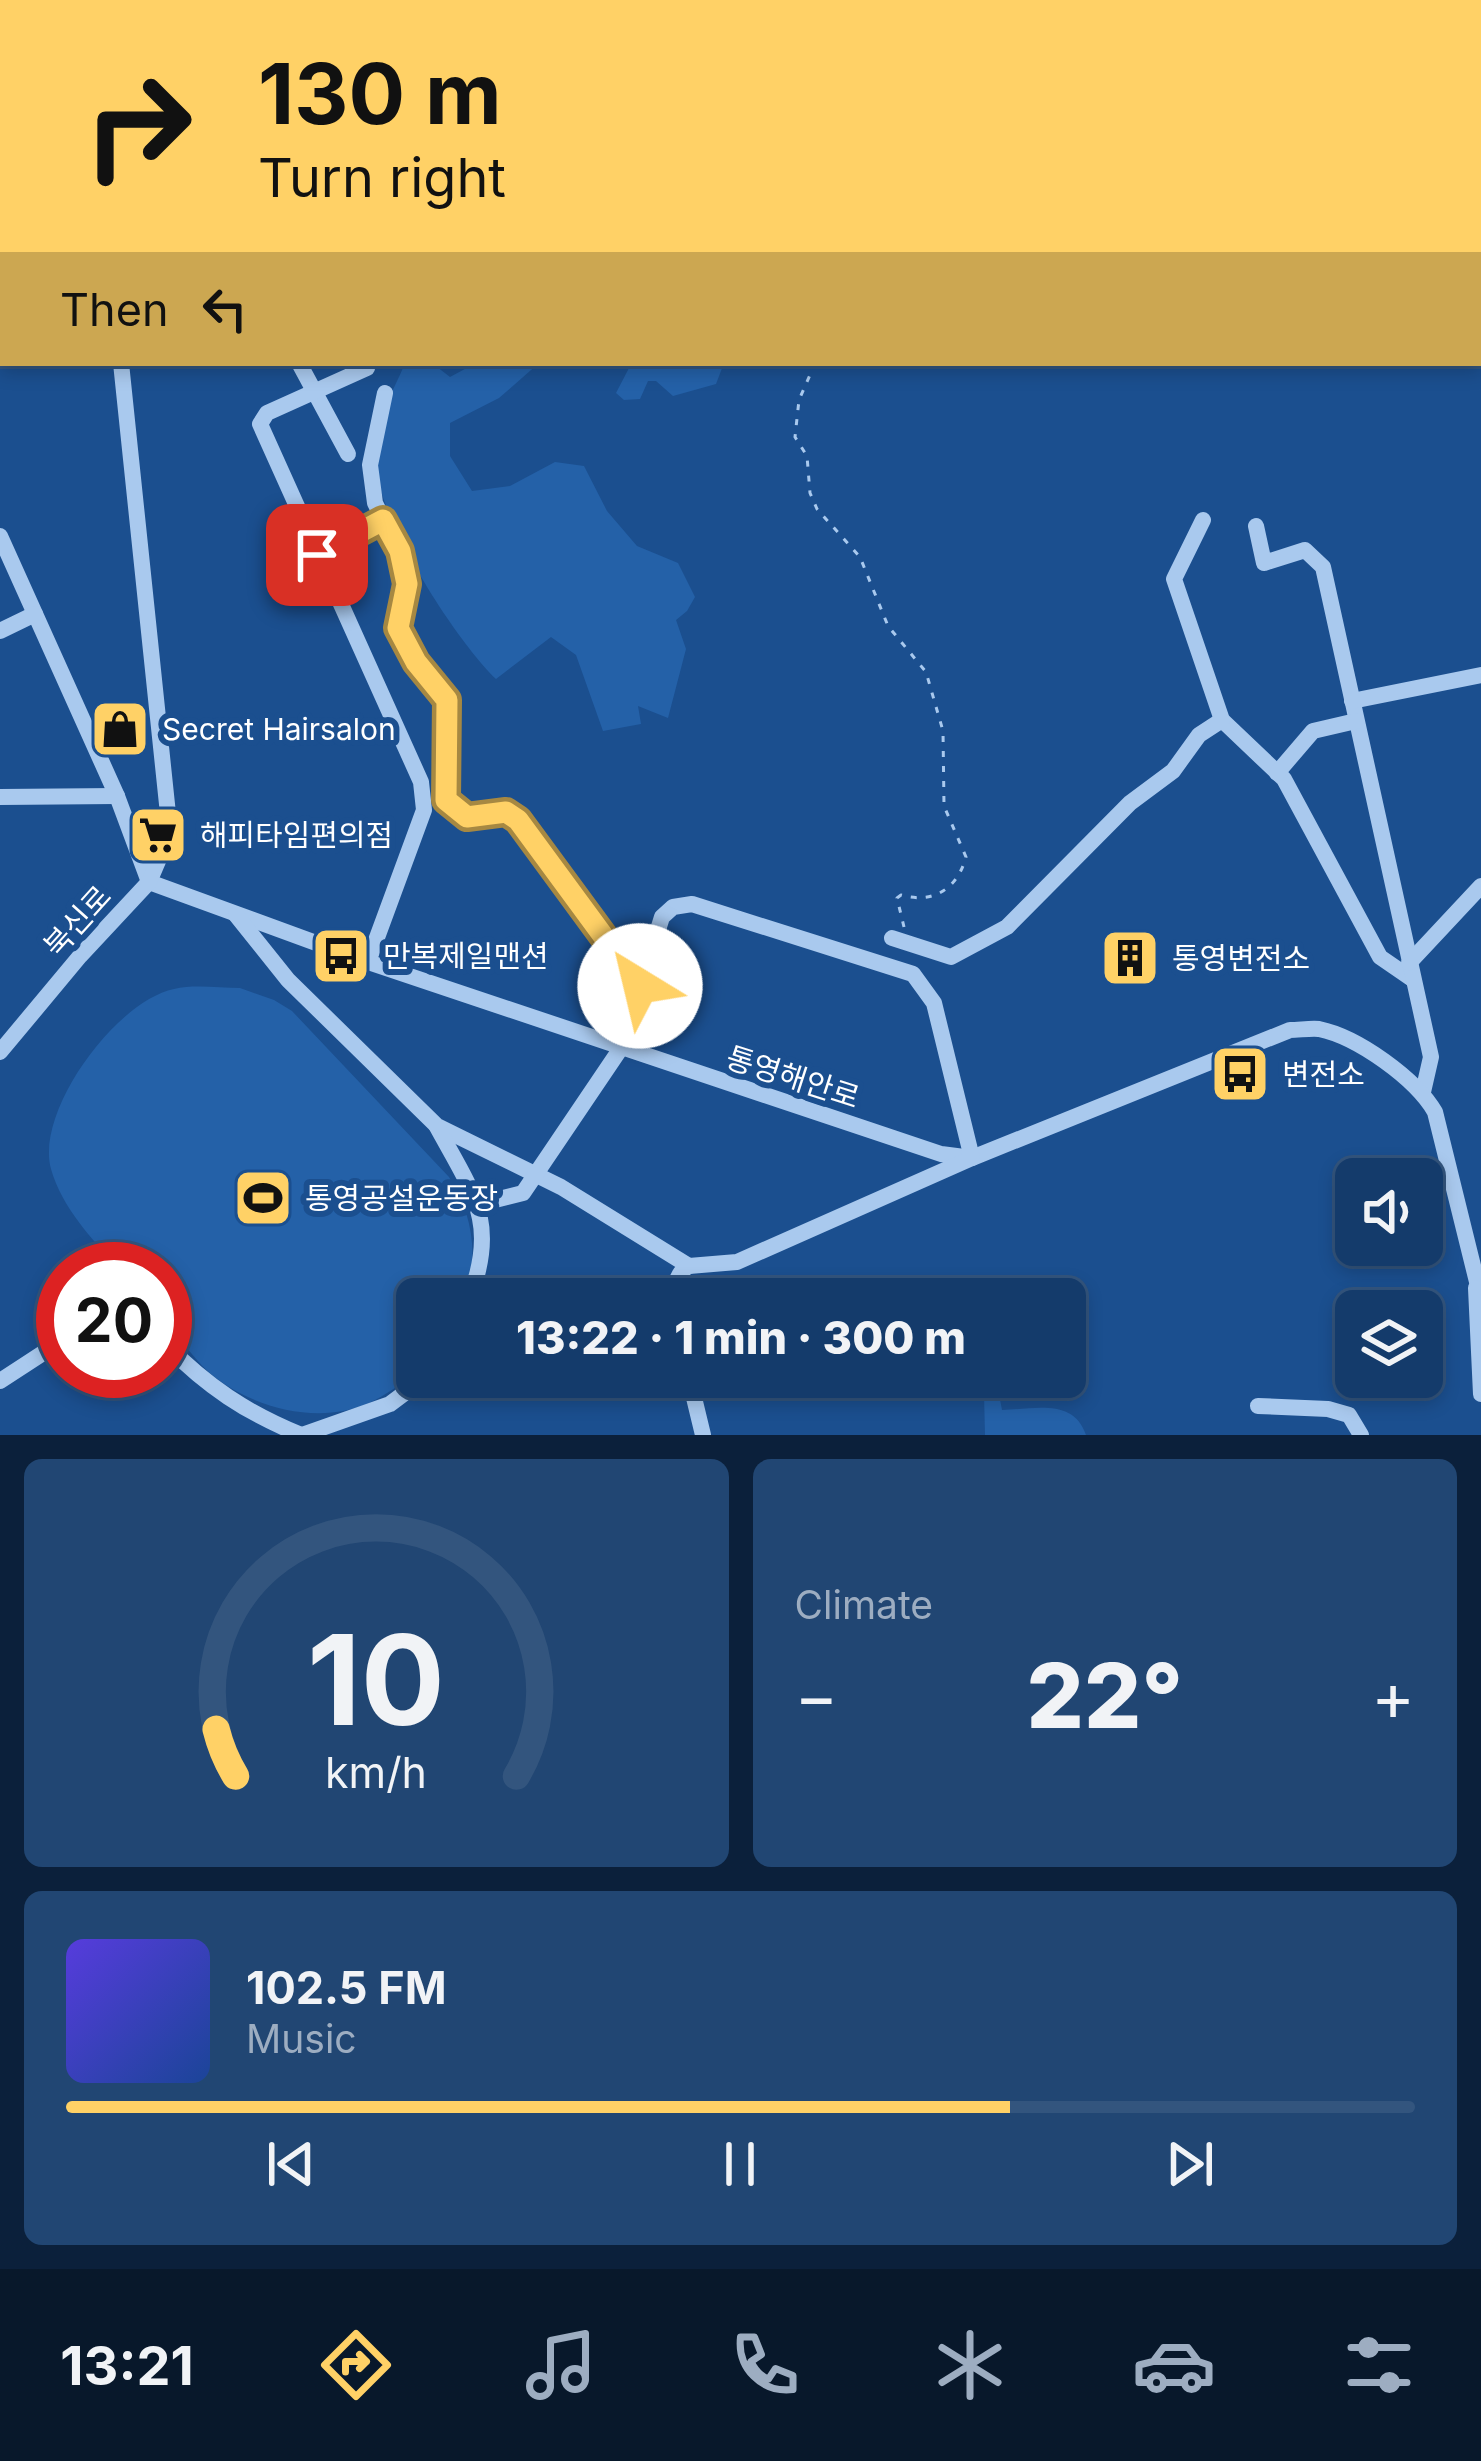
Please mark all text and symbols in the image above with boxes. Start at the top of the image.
text: 130 m [258,43,502,144]
icon: right [60,48,216,204]
text: Turn right [258,145,506,210]
icon: left [192,276,258,342]
text: Then [60,282,168,337]
pin [266,504,368,606]
icon: arrive [284,522,350,588]
shop icon: Secret Hairsalon [89,698,151,760]
place label: Secret Hairsalon [162,711,396,747]
supermarket icon: 해피타임편의점 [127,804,189,866]
place label: 해피타임편의점 [200,817,393,853]
street label: 북신로 [36,878,118,964]
position arrow [577,923,703,1049]
bus stop icon: 만복제일맨션 [310,925,372,987]
building icon: 통영변전소 [1099,927,1161,989]
place label: 만복제일맨션 [383,938,549,974]
place label: 통영변전소 [1172,940,1310,976]
street label: 통영해안로 [722,1039,864,1115]
bus stop icon: 변전소 [1209,1043,1271,1105]
place label: 변전소 [1282,1056,1365,1092]
map controls [1335,1158,1443,1398]
button: sound [1335,1158,1443,1266]
sports icon: 통영공설운동장 [232,1167,294,1229]
place label: 통영공설운동장 [305,1180,498,1216]
speed limit sign: 20 [36,1242,192,1398]
button: layers [1335,1290,1443,1398]
text: 13:22 · 1 min · 300 m [516,1310,966,1365]
text: Climate [795,1581,933,1628]
text: 10 [307,1604,445,1755]
text: 22° [1027,1641,1183,1750]
text: − [795,1656,838,1736]
text: + [1371,1656,1415,1736]
text: km/h [325,1746,427,1798]
text: 102.5 FM [246,1960,447,2015]
text: Music [246,2015,357,2062]
icon: previous [258,2131,324,2197]
icon: pause [707,2131,773,2197]
icon: next [1157,2131,1223,2197]
icon: directions [314,2323,398,2407]
icon: music [519,2323,603,2407]
icon: phone [723,2323,807,2407]
icon: climate [928,2323,1012,2407]
icon: car [1132,2323,1216,2407]
icon: filters [1337,2323,1421,2407]
text: 13:21 [60,2333,194,2398]

